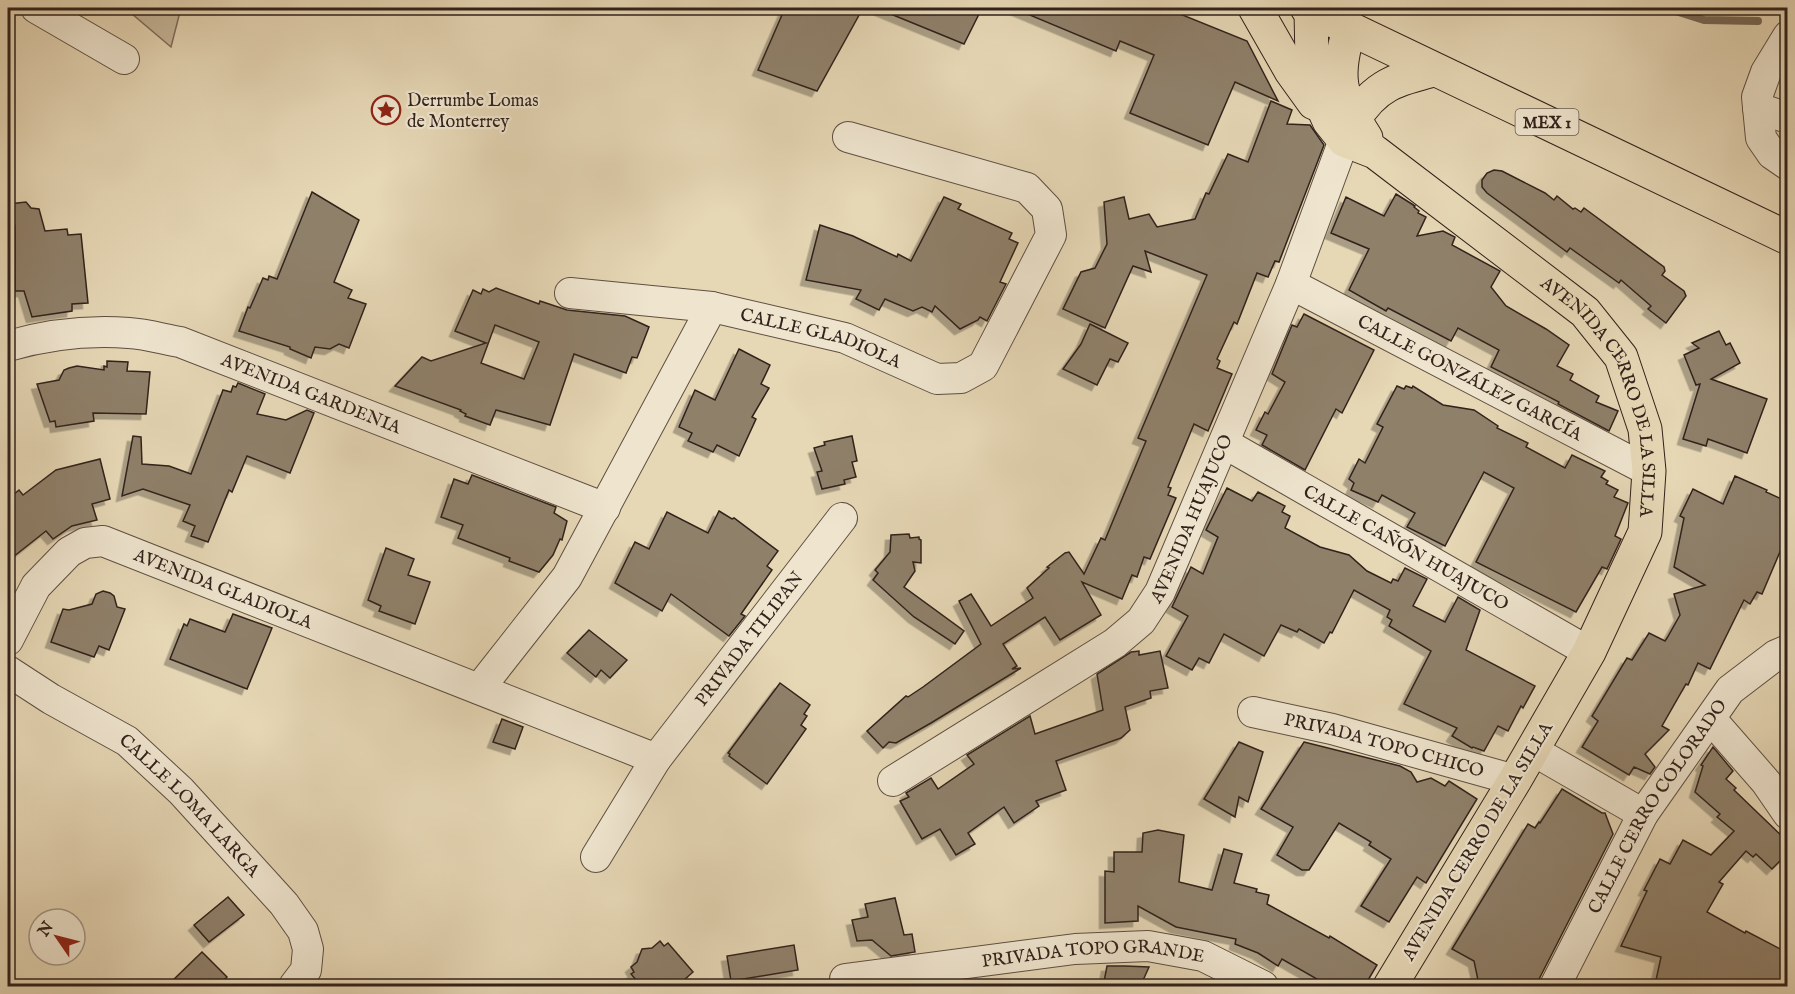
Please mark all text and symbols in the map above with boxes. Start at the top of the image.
place label: Derrumbe Lomas de Monterrey [407,90,539,134]
place icon: Derrumbe Lomas de Monterrey [370,94,402,126]
road number: MEX 1 [1516,109,1578,135]
street label: AVENIDA CERRO DE LA SILLA [1535,272,1659,519]
street label: CALLE GLADIOLA [738,304,905,375]
street label: CALLE GONZÁLEZ GARCÍA [1353,311,1587,447]
street label: AVENIDA GARDENIA [216,349,405,440]
street label: AVENIDA HUAJUCO [1145,431,1239,609]
street label: CALLE CAÑÓN HUAJUCO [1298,481,1513,617]
street label: AVENIDA GLADIOLA [129,544,316,636]
street label: PRIVADA TILIPAN [691,567,810,712]
street label: CALLE CERRO COLORADO [1584,695,1733,918]
street label: PRIVADA TOPO CHICO [1282,709,1486,784]
street label: AVENIDA CERRO DE LA SILLA [1397,718,1559,966]
street label: CALLE LOMA LARGA [114,729,265,883]
north arrow [27,907,87,967]
text: N [34,918,59,942]
street label: PRIVADA TOPO GRANDE [980,936,1206,974]

